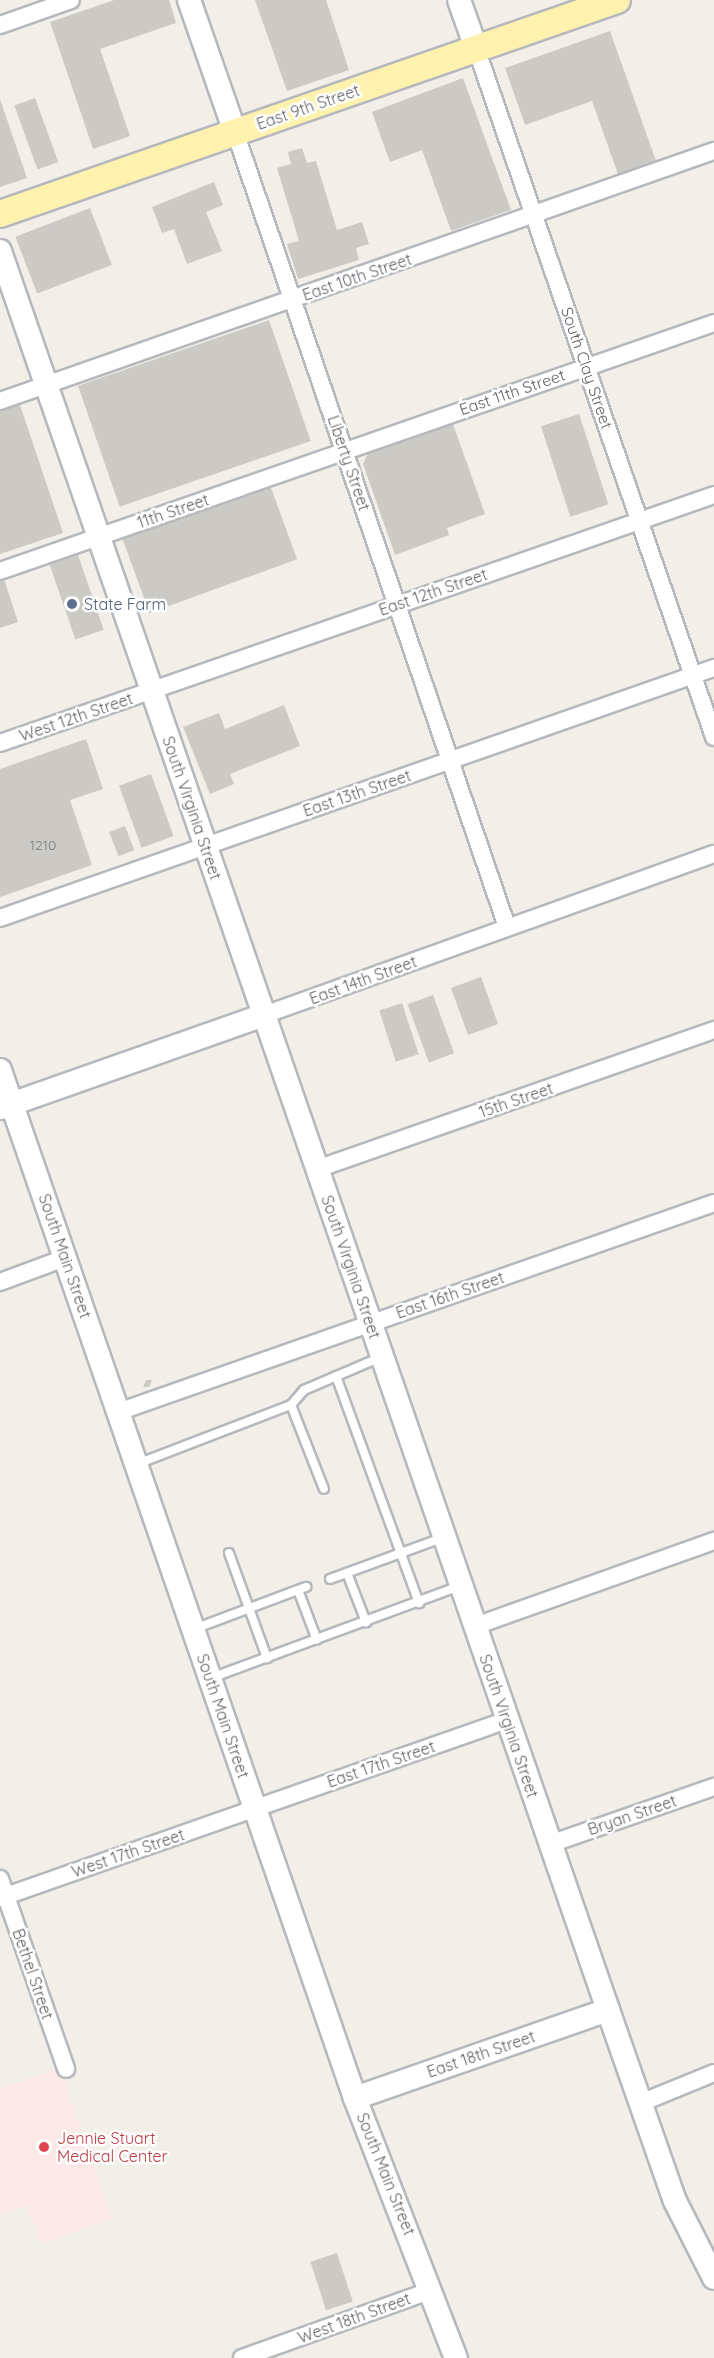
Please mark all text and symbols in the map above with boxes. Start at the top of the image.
street label: East 9th Street [254,80,362,134]
street label: East 10th Street [300,249,414,305]
street label: South Clay Street [557,305,617,431]
street label: East 11th Street [457,365,567,419]
street label: Liberty Street [324,413,374,513]
street label: 11th Street [135,490,211,532]
street label: East 12th Street [376,564,490,620]
place label: State Farm [84,594,166,614]
marker: State Farm [65,597,79,611]
street label: West 12th Street [17,689,135,745]
street label: South Virginia Street [158,734,226,882]
street label: East 13th Street [300,766,414,820]
house number: 1210 [30,837,56,853]
street label: East 14th Street [307,952,419,1008]
street label: 15th Street [476,1078,556,1122]
street label: South Main Street [35,1191,95,1321]
street label: South Virginia Street [317,1193,385,1341]
street label: East 16th Street [393,1267,507,1323]
street label: South Main Street [193,1651,253,1781]
street label: South Virginia Street [475,1652,543,1800]
street label: East 17th Street [325,1737,437,1791]
street label: Bryan Street [585,1791,679,1839]
street label: West 17th Street [69,1825,187,1881]
street label: Bethel Street [8,1926,58,2022]
street label: East 18th Street [424,2026,538,2082]
street label: South Main Street [353,2110,419,2238]
place label: Jennie Stuart Medical Center [57,2128,168,2166]
marker: Jennie Stuart Medical Center [35,2138,53,2156]
street label: West 18th Street [295,2289,413,2347]

